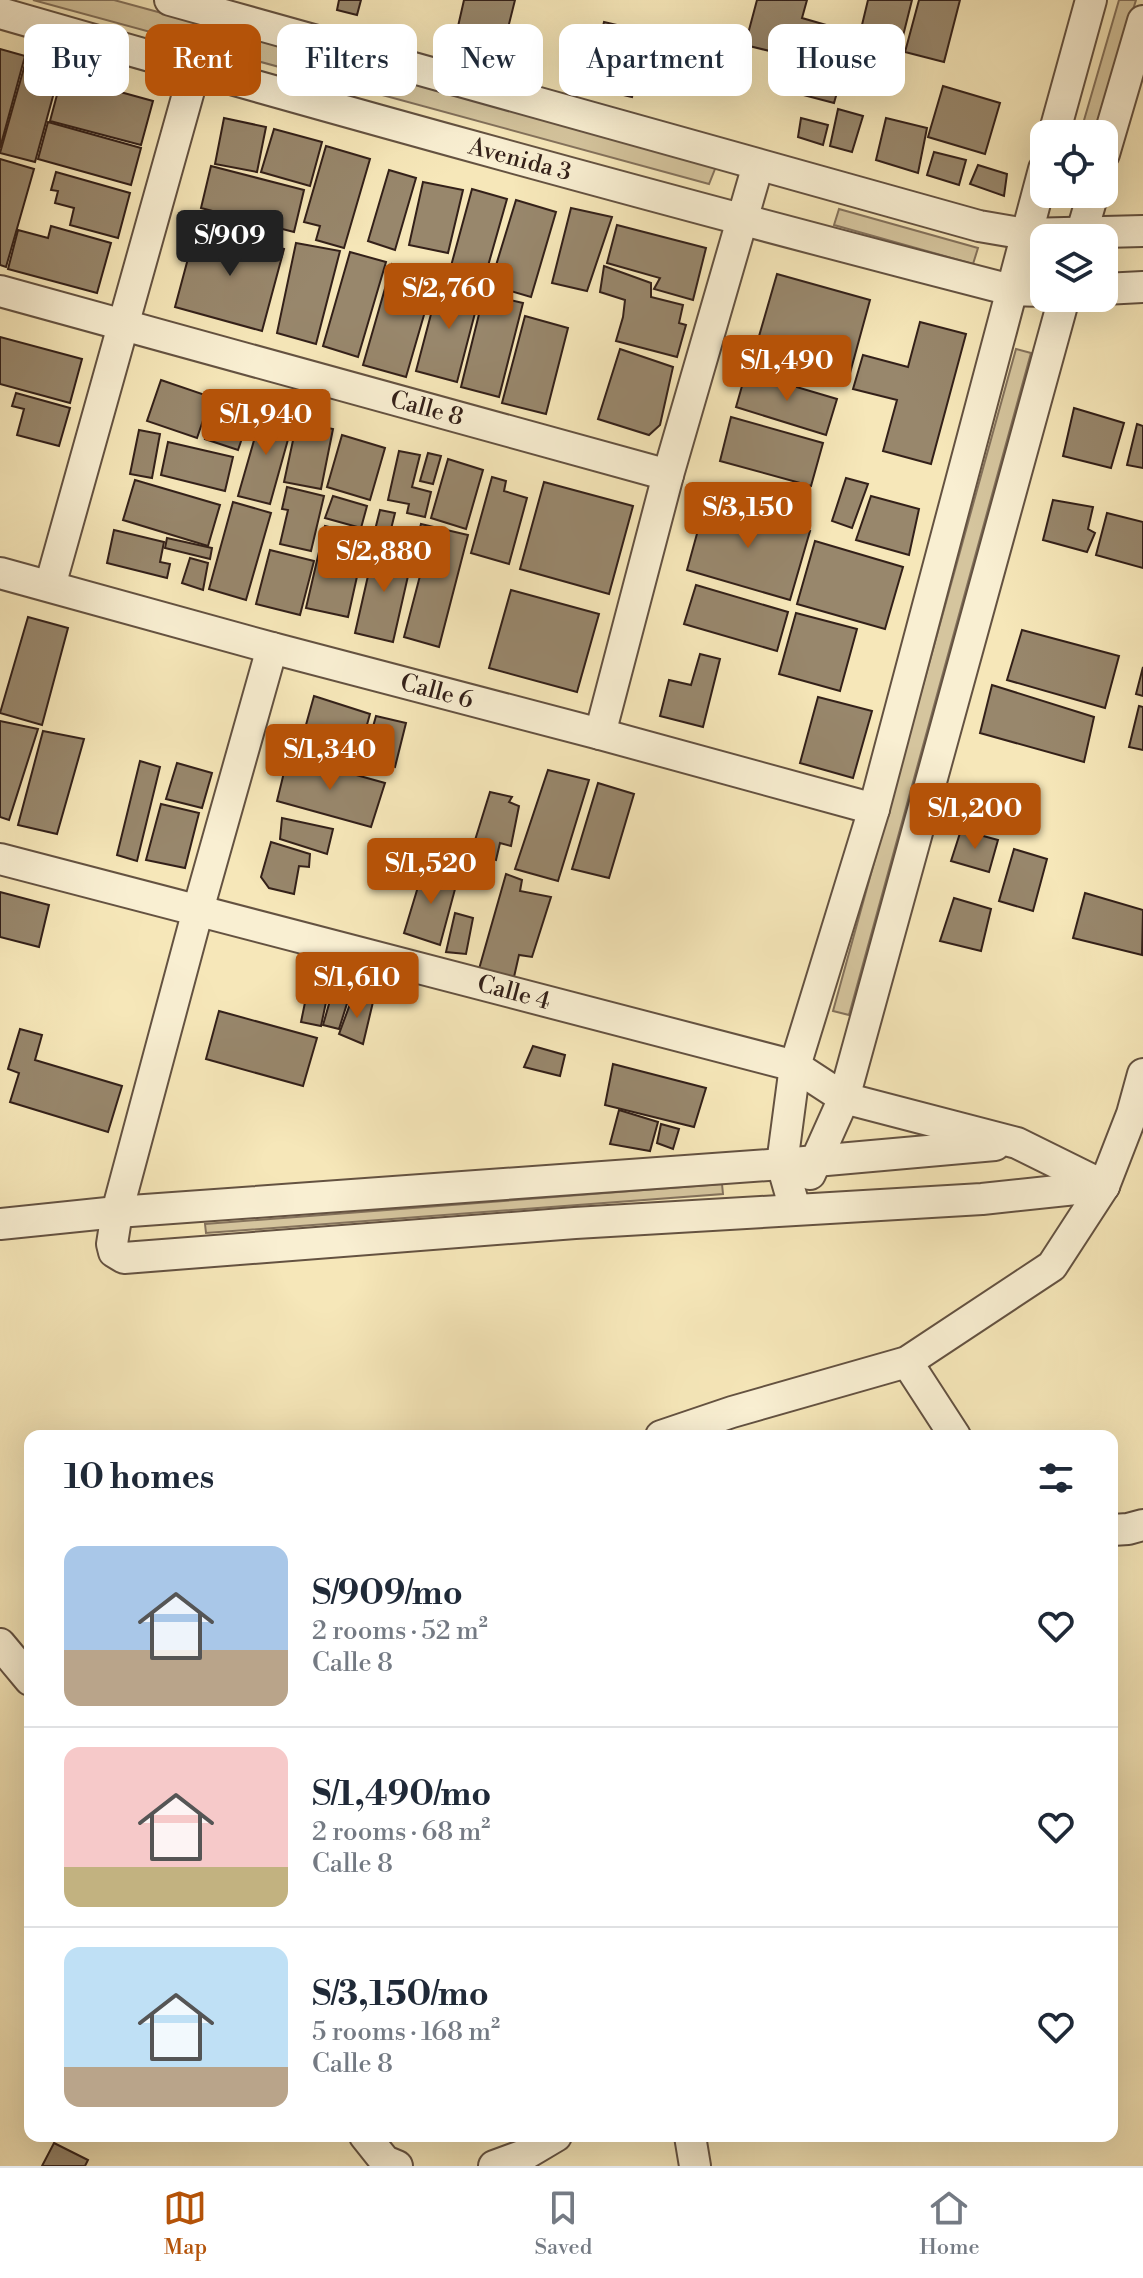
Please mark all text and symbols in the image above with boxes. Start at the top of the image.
chip: Buy [24,24,129,96]
chip: Rent [145,24,261,96]
chip: Filters [277,24,417,96]
chip: New [433,24,543,96]
chip: Apartment [559,24,752,96]
chip: House [768,24,905,96]
map controls [1030,120,1118,312]
button: locate [1030,120,1118,208]
street label: Avenida 3 [464,132,574,188]
pin: S/909 [174,210,286,278]
text: S/909 [194,220,266,252]
button: layers [1030,224,1118,312]
pin: S/2,760 [375,263,523,331]
text: S/2,760 [402,273,496,305]
pin: S/1,490 [713,335,861,403]
text: S/1,490 [740,345,834,377]
street label: Calle 8 [387,385,467,433]
pin: S/1,940 [192,389,340,457]
text: S/1,940 [220,399,312,431]
pin: S/3,150 [674,482,822,550]
text: S/3,150 [702,492,794,524]
pin: S/2,880 [310,526,458,594]
text: S/2,880 [336,536,432,568]
street label: Calle 6 [397,668,477,716]
pin: S/1,340 [256,724,404,792]
text: S/1,340 [284,734,376,766]
pin: S/1,200 [901,783,1049,851]
text: S/1,200 [928,793,1022,825]
pin: S/1,520 [357,838,505,906]
text: S/1,520 [385,848,477,880]
pin: S/1,610 [283,952,431,1020]
text: S/1,610 [314,962,400,994]
street label: Calle 4 [474,969,553,1017]
icon: filters [1034,1456,1078,1500]
text: 10 homes [64,1457,214,1499]
text: S/909/mo [312,1573,463,1615]
icon: home [128,1578,224,1674]
icon: heart [1034,1604,1078,1648]
text: 2 rooms · 52 m² [312,1615,488,1647]
text: Calle 8 [312,1647,393,1679]
text: S/1,490/mo [312,1774,491,1816]
icon: home [128,1779,224,1875]
icon: heart [1034,1805,1078,1849]
text: 2 rooms · 68 m² [312,1816,490,1848]
text: Calle 8 [312,1848,393,1880]
text: S/3,150/mo [312,1974,489,2016]
icon: home [128,1979,224,2075]
icon: heart [1034,2005,1078,2049]
text: 5 rooms · 168 m² [312,2016,500,2048]
text: Calle 8 [312,2048,393,2080]
tab: Map [163,2186,207,2261]
tab: Saved [534,2186,592,2261]
tab: Home [919,2186,980,2261]

